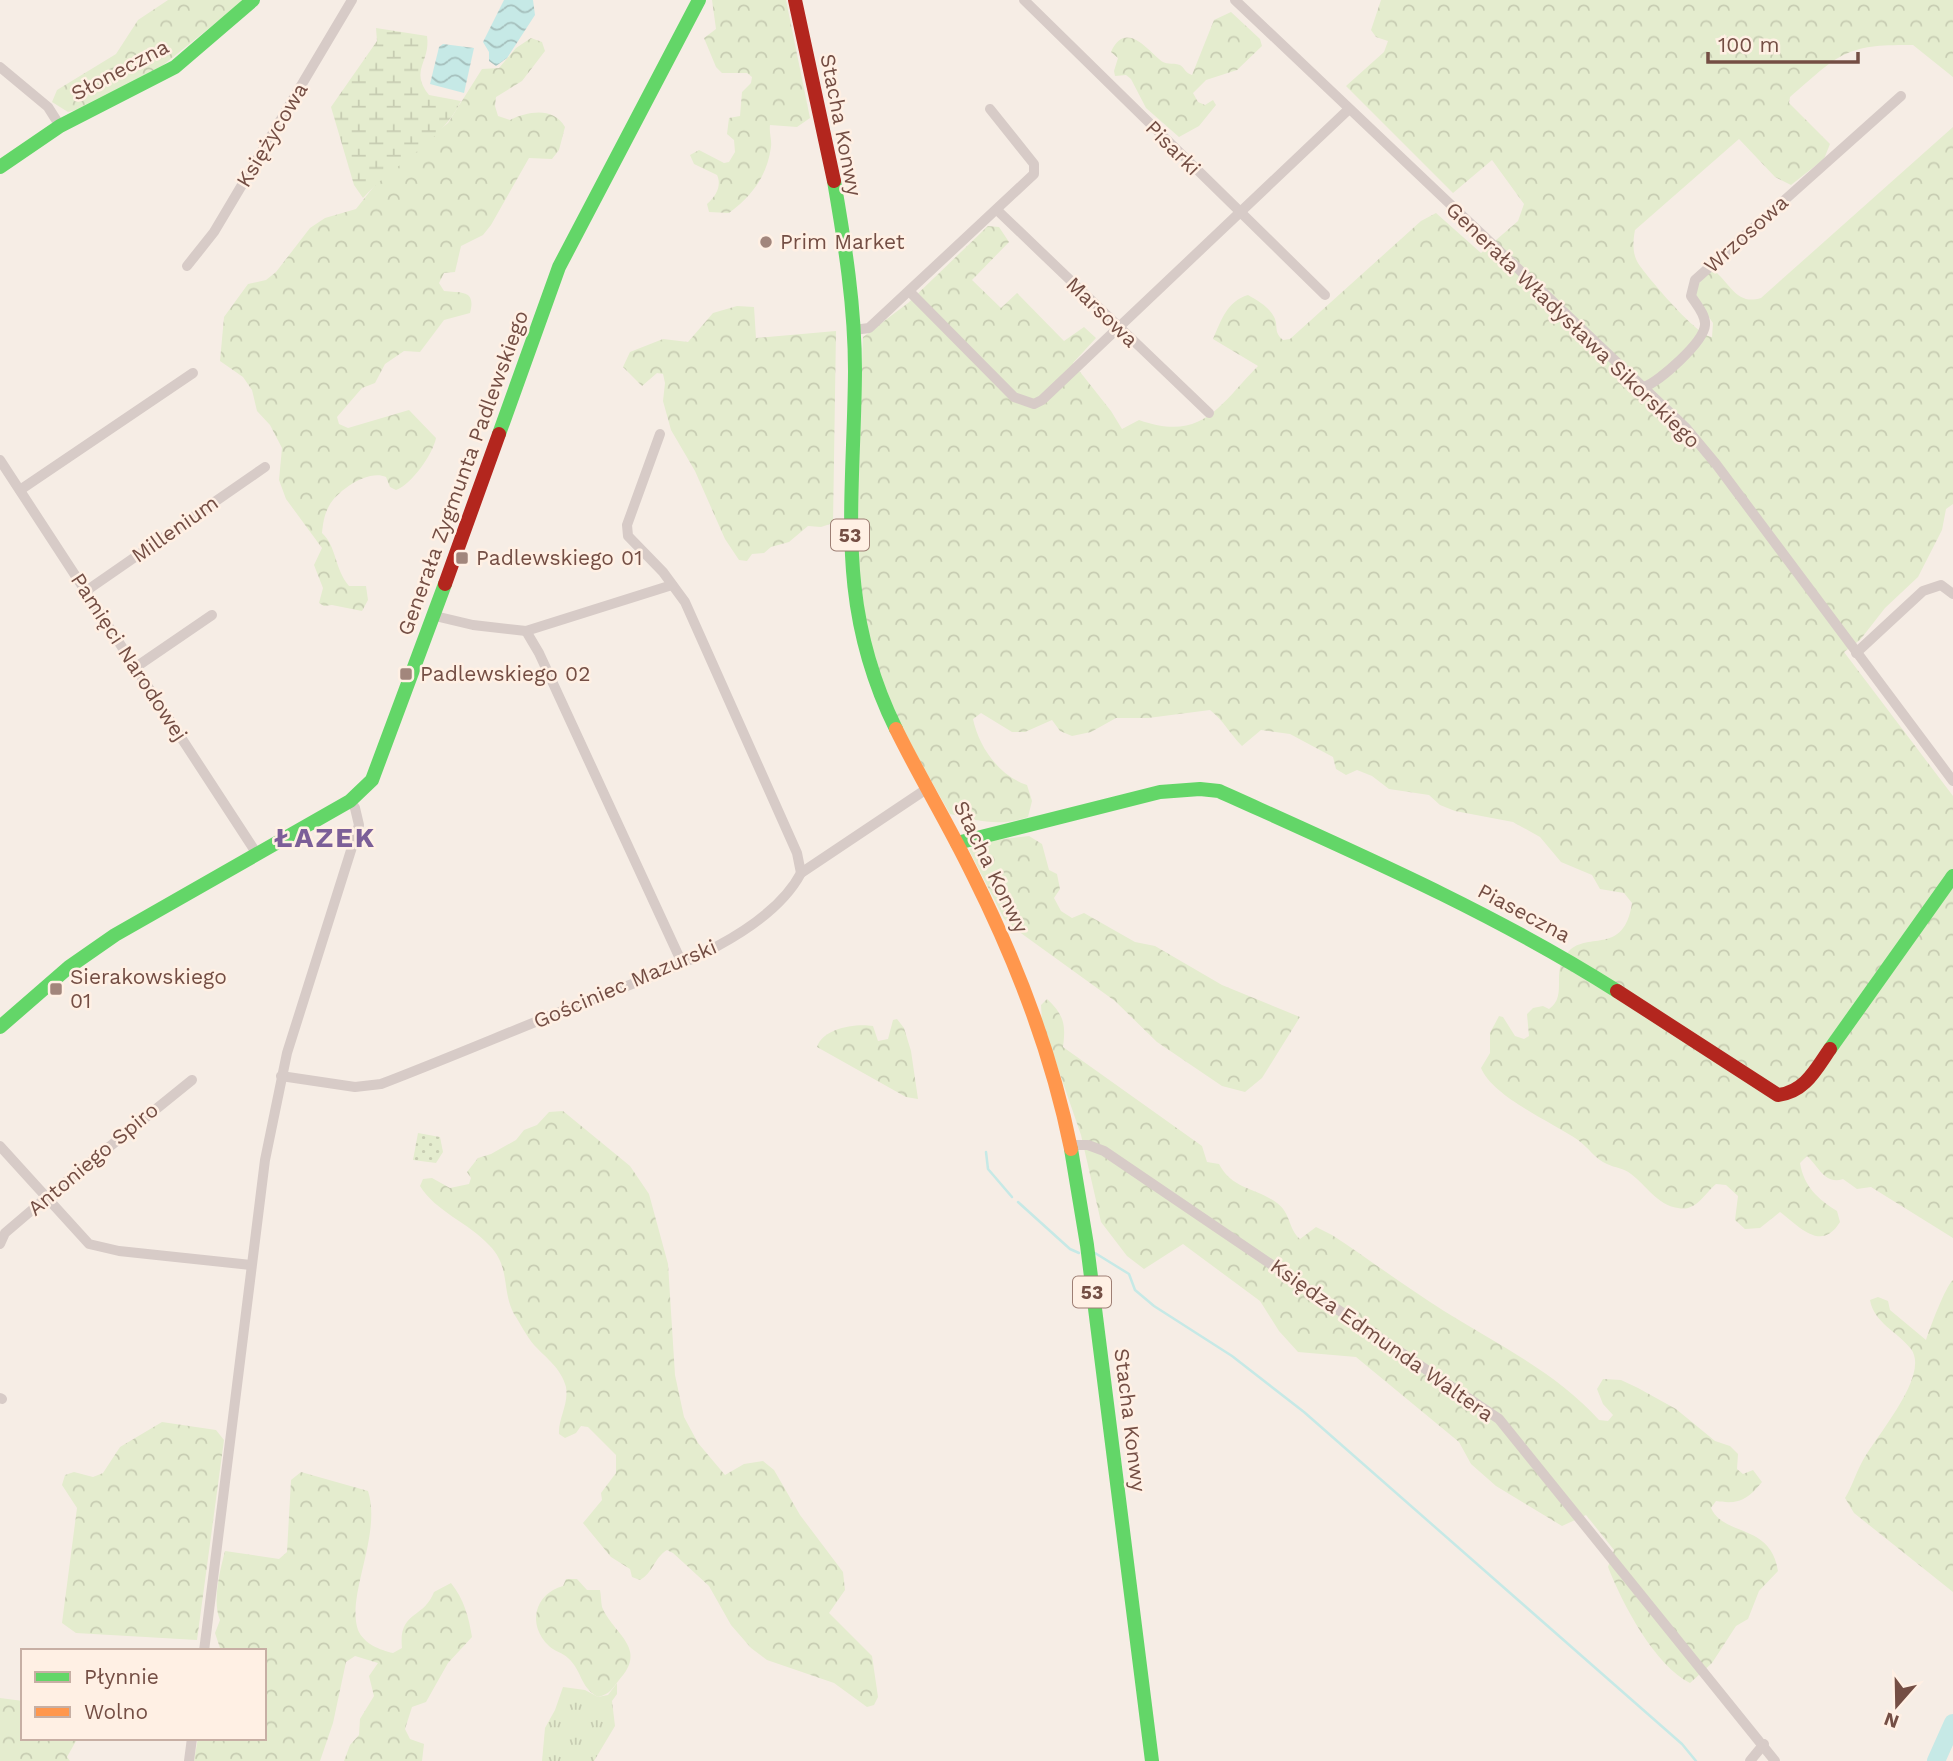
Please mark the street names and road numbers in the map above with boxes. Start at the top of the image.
street label: Słoneczna [67,33,173,106]
street label: Stacha Konwy [815,52,868,198]
street label: Księżycowa [231,78,313,192]
street label: Pisarki [1141,115,1206,180]
street label: Wrzosowa [1699,189,1793,278]
street label: Generała Władysława Sikorskiego [1441,196,1706,453]
street label: Marsowa [1061,271,1144,352]
street label: Generała Zygmunta Padlewskiego [392,307,533,639]
street label: Millenium [127,490,223,568]
road number: 53 [831,520,869,550]
street label: Pamięci Narodowej [66,568,193,745]
street label: Stacha Konwy [949,797,1034,937]
street label: Piaseczna [1474,878,1575,947]
street label: Gościniec Mazurski [530,934,720,1033]
street label: Antoniego Spiro [22,1097,163,1220]
street label: Księdza Edmunda Waltera [1266,1253,1499,1426]
road number: 53 [1073,1276,1111,1308]
street label: Stacha Konwy [1109,1347,1152,1493]

